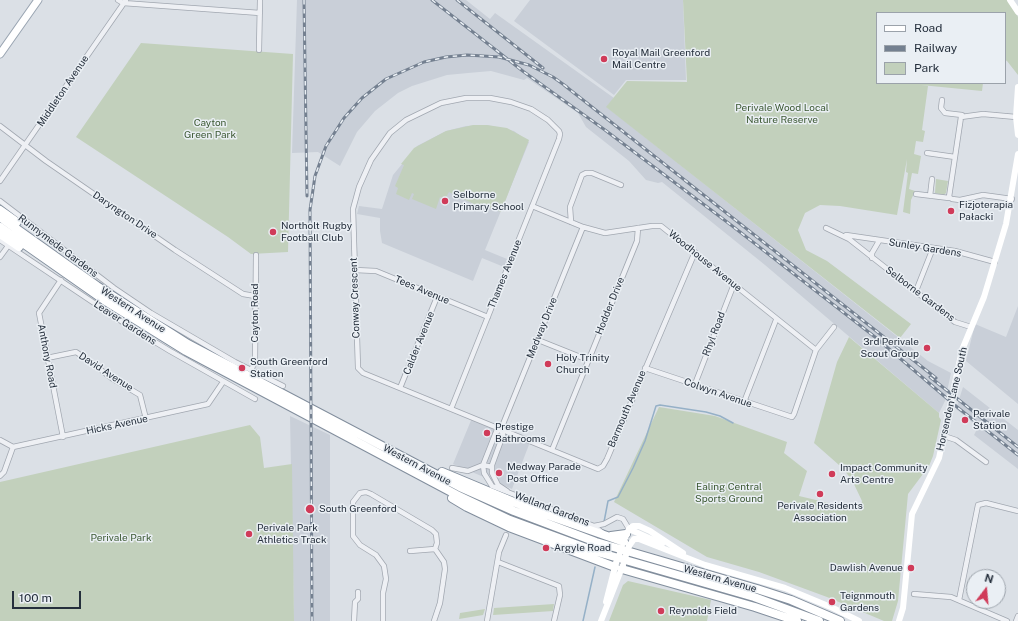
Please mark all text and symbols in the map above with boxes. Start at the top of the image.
legend [876,12,1006,84]
text: Road [914,21,942,35]
text: Railway [914,41,957,55]
place label: Royal Mail Greenford Mail Centre [612,47,710,70]
street label: Middleton Avenue [35,53,91,129]
marker: Royal Mail Greenford Mail Centre [599,54,609,64]
text: Park [914,61,940,75]
park label: Perivale Wood Local Nature Reserve [735,102,829,126]
park label: Cayton Green Park [184,117,236,140]
street label: Daryngton Drive [90,189,160,241]
place label: Selborne Primary School [453,189,524,212]
marker: Selborne Primary School [440,196,450,206]
place label: Fizjoterapia Pałacki [959,199,1013,222]
marker: Fizjoterapia Pałacki [946,206,956,216]
street label: Runnymede Gardens [16,212,100,280]
place label: Northolt Rugby Football Club [281,220,352,244]
marker: Northolt Rugby Football Club [268,227,278,237]
street label: Woodhouse Avenue [666,228,744,294]
street label: Sunley Gardens [888,236,962,260]
street label: Thames Avenue [486,238,524,310]
street label: Conway Crescent [348,257,362,339]
street label: Selborne Gardens [883,264,957,324]
street label: Tees Avenue [393,273,451,307]
street label: Hodder Drive [593,275,627,337]
street label: Western Avenue [98,284,168,336]
street label: Cayton Road [249,284,261,342]
street label: Medway Drive [524,296,560,360]
street label: Leaver Gardens [91,298,159,348]
street label: Calder Avenue [401,309,437,377]
street label: Rhyl Road [700,310,728,358]
street label: Anthony Road [35,323,59,389]
place label: 3rd Perivale Scout Group [861,336,919,360]
marker: 3rd Perivale Scout Group [922,343,932,353]
street label: Horsenden Lane South [934,346,970,452]
street label: David Avenue [76,350,136,394]
place label: Holy Trinity Church [556,352,609,376]
place label: South Greenford Station [250,356,328,380]
marker: Holy Trinity Church [543,359,553,369]
marker: South Greenford Station [237,363,247,373]
street label: Barmouth Avenue [605,369,649,449]
street label: Colwyn Avenue [682,376,754,410]
place label: Perivale Station [973,408,1010,432]
street label: Hicks Avenue [85,413,149,437]
marker: Perivale Station [960,415,970,425]
place label: Prestige Bathrooms [495,421,545,444]
marker: Prestige Bathrooms [482,428,492,438]
street label: Western Avenue [381,442,453,488]
place label: Medway Parade Post Office [507,461,581,484]
place label: Impact Community Arts Centre [840,462,928,486]
marker: Medway Parade Post Office [494,468,504,478]
marker: Impact Community Arts Centre [827,469,837,479]
park label: Ealing Central Sports Ground [695,481,763,504]
street label: Welland Gardens [513,489,591,529]
marker: Perivale Residents Association [815,489,825,499]
place label: Perivale Residents Association [777,500,863,524]
marker: South Greenford [304,503,316,515]
place label: South Greenford [319,503,397,515]
place label: Perivale Park Athletics Track [257,522,327,546]
marker: Perivale Park Athletics Track [244,529,254,539]
park label: Perivale Park [91,532,151,544]
place label: Argyle Road [554,542,611,554]
marker: Argyle Road [541,543,551,553]
place label: Dawlish Avenue [830,562,903,574]
street label: Western Avenue [682,563,758,595]
marker: Dawlish Avenue [906,563,916,573]
north arrow [966,569,1006,609]
text: N [983,571,995,585]
scale bar [14,583,83,609]
place label: Teignmouth Gardens [840,590,895,614]
text: 100 m [19,591,52,605]
marker: Teignmouth Gardens [827,597,837,607]
place label: Reynolds Field [669,605,737,617]
marker: Reynolds Field [656,606,666,616]

